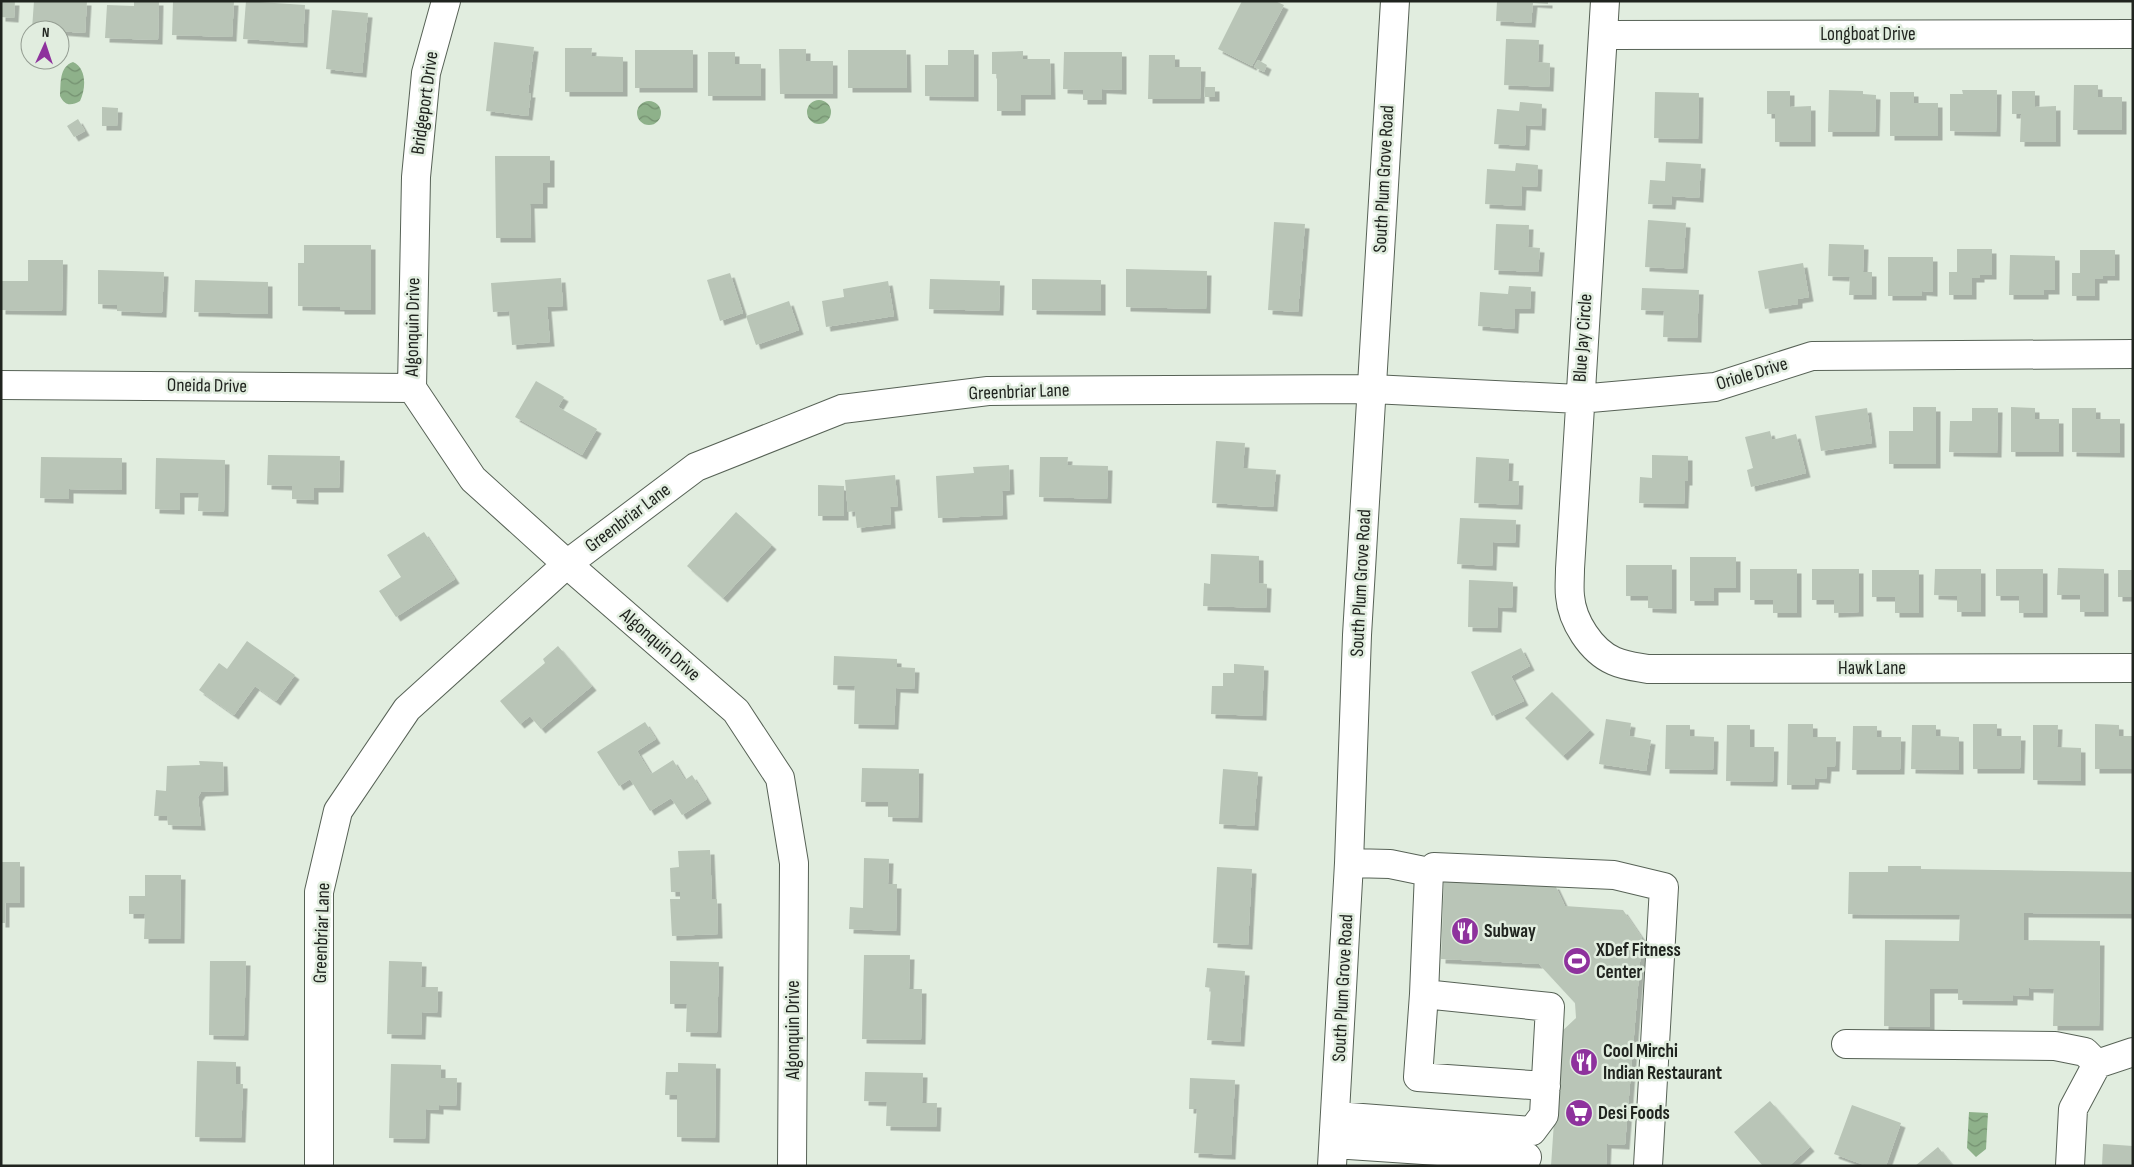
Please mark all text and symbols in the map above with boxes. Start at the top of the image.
north arrow [20,20,70,70]
street label: Longboat Drive [1820,23,1916,46]
text: N [41,24,50,41]
street label: Bridgeport Drive [406,50,444,156]
street label: South Plum Grove Road [1369,105,1399,253]
street label: Algonquin Drive [401,277,425,378]
street label: Blue Jay Circle [1568,293,1598,383]
street label: Oriole Drive [1713,352,1791,396]
street label: Oneida Drive [167,374,247,398]
street label: Greenbriar Lane [968,379,1070,405]
street label: Greenbriar Lane [581,478,675,558]
street label: South Plum Grove Road [1346,509,1376,657]
street label: Algonquin Drive [614,603,705,686]
street label: Hawk Lane [1838,657,1906,680]
street label: Greenbriar Lane [309,882,335,984]
street label: South Plum Grove Road [1328,914,1358,1062]
restaurant icon: Subway [1450,916,1480,946]
place label: Subway [1484,920,1536,943]
place label: XDef Fitness Center [1595,939,1681,984]
sports icon: XDef Fitness Center [1562,946,1592,976]
street label: Algonquin Drive [782,980,805,1081]
place label: Cool Mirchi Indian Restaurant [1603,1040,1722,1085]
restaurant icon: Cool Mirchi Indian Restaurant [1569,1047,1599,1077]
supermarket icon: Desi Foods [1564,1098,1594,1128]
place label: Desi Foods [1598,1102,1670,1125]

